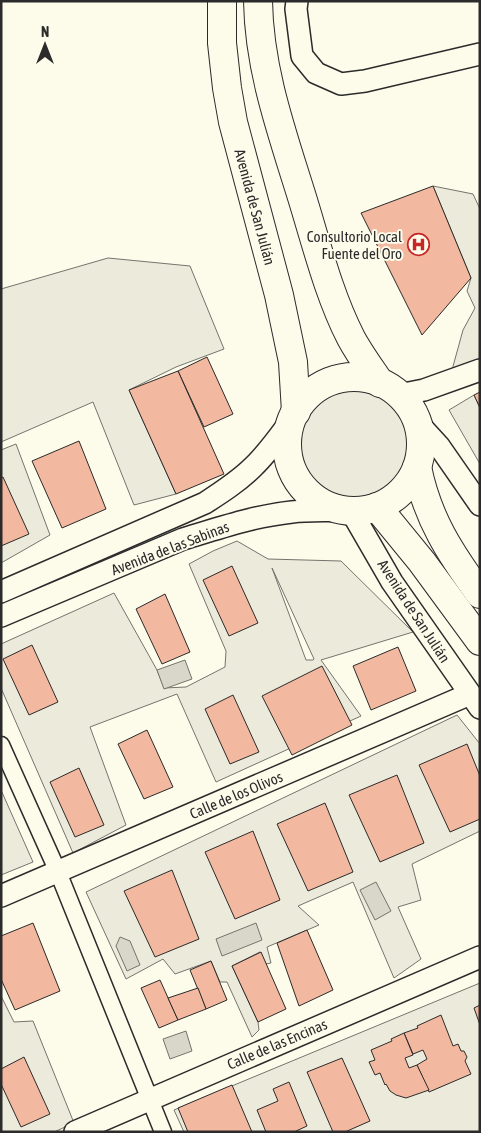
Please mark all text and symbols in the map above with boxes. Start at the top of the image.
north arrow [20,20,70,70]
text: N [41,24,49,40]
street label: Avenida de San Julián [231,147,279,267]
place label: Consultorio Local Fuente del Oro [307,228,402,262]
hospital icon: Consultorio Local Fuente del Oro [406,233,430,257]
street label: Avenida de las Sabinas [109,518,231,578]
street label: Avenida de San Julián [374,556,454,666]
street label: Calle de los Olivos [187,768,285,822]
street label: Calle de las Encinas [224,1015,330,1073]

